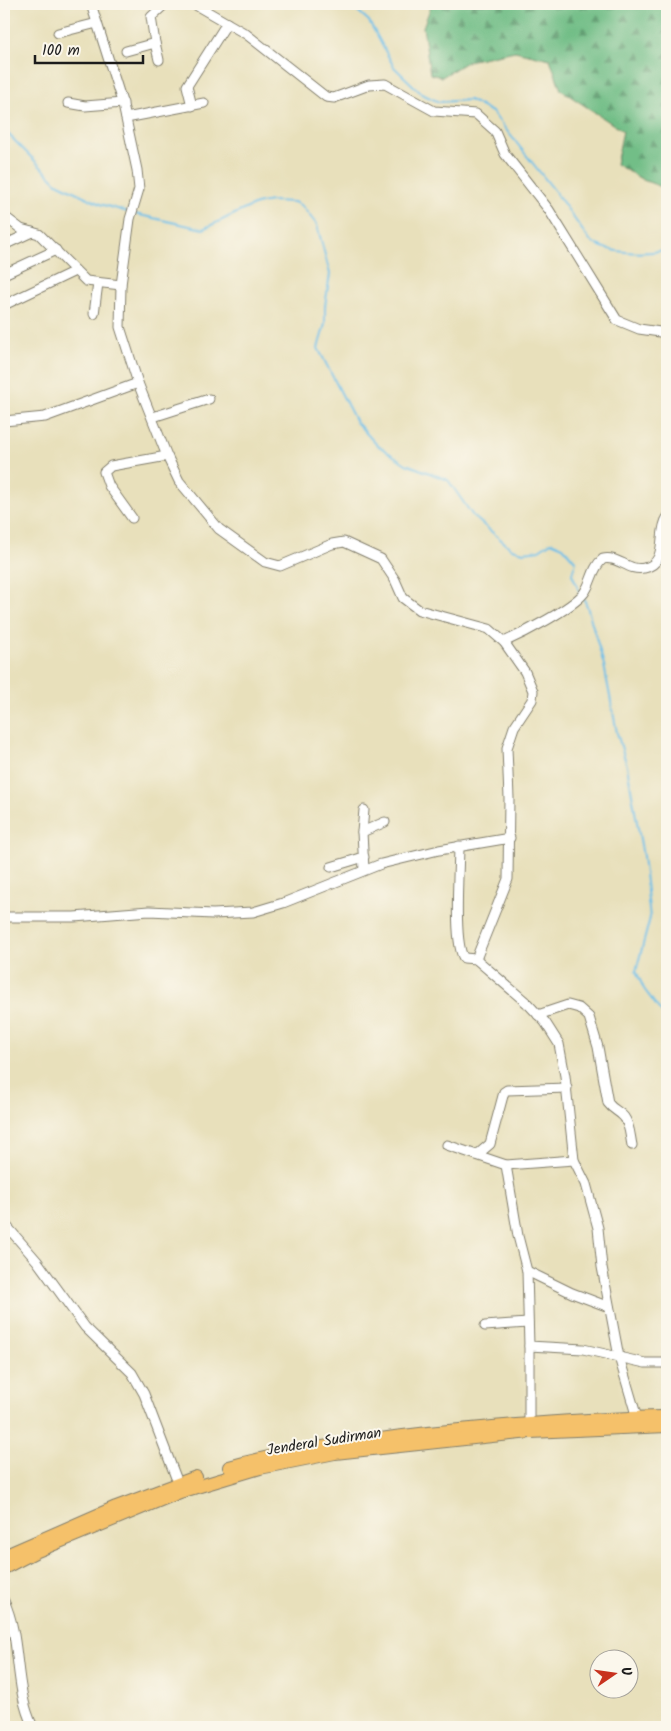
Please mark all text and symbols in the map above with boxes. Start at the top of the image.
scale bar [35,32,142,64]
text: 100 m [42,39,80,63]
street label: Jenderal Sudirman [265,1421,383,1463]
north arrow [588,1648,638,1698]
text: U [614,1665,637,1678]

